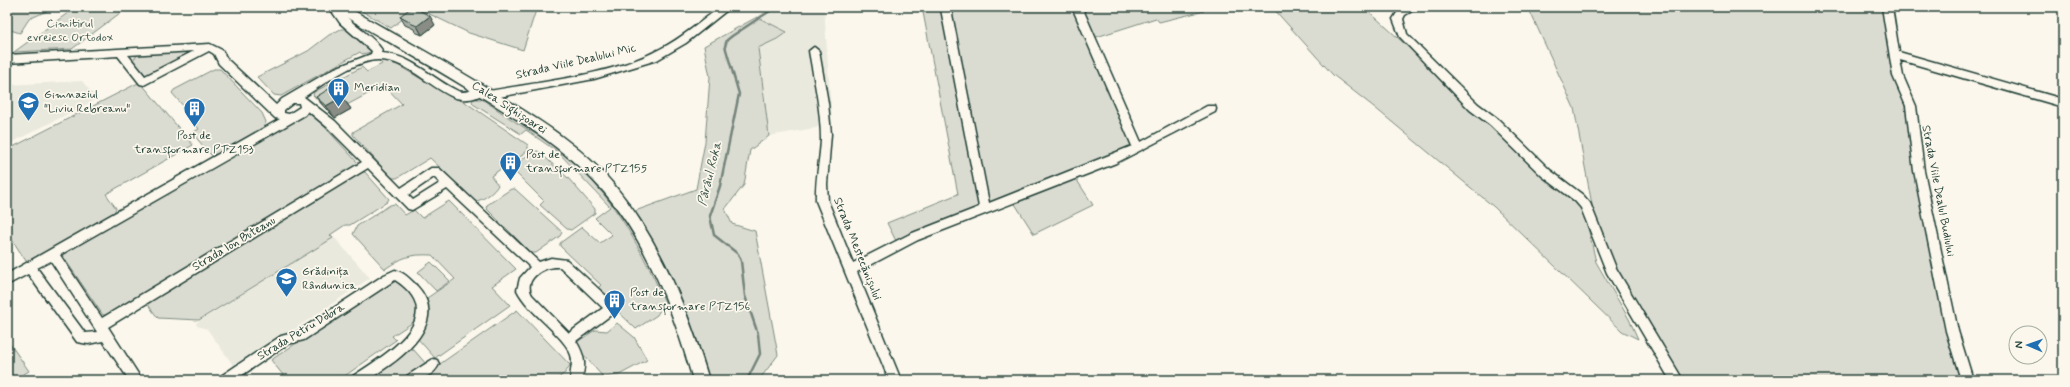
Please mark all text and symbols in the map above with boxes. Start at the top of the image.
park label: Cimitirul evreiesc Ortodox [27,16,114,46]
street label: Strada Viile Dealului Mic [514,40,638,84]
building icon: Meridian [325,75,351,108]
street label: Calea Sighișoarei [468,78,550,139]
place label: Meridian [354,80,400,96]
place label: Gimnaziul "Liviu Rebreanu" [44,87,130,117]
school or university icon: Gimnaziul "Liviu Rebreanu" [16,89,42,122]
building icon: Post de transformare PTZ153 [181,96,207,129]
street label: Strada Viile Dealul Budiului [1917,124,1959,258]
place label: Post de transformare PTZ153 [133,128,254,159]
water label: Pârâul Roka [694,139,726,208]
place label: Post de transformare PTZ155 [525,147,647,178]
building icon: Post de transformare PTZ155 [497,149,523,182]
street label: Strada Mestecănișului [829,195,885,303]
street label: Strada Ion Buteanu [189,213,279,275]
place label: Grădinița Rândunica [302,264,357,294]
school or university icon: Grădinița Rândunica [273,266,299,299]
place label: Post de transformare PTZ156 [629,285,750,316]
building icon: Post de transformare PTZ156 [602,287,628,320]
street label: Strada Petru Dobra [254,299,348,364]
north arrow [2008,325,2048,365]
text: N [2012,341,2026,349]

